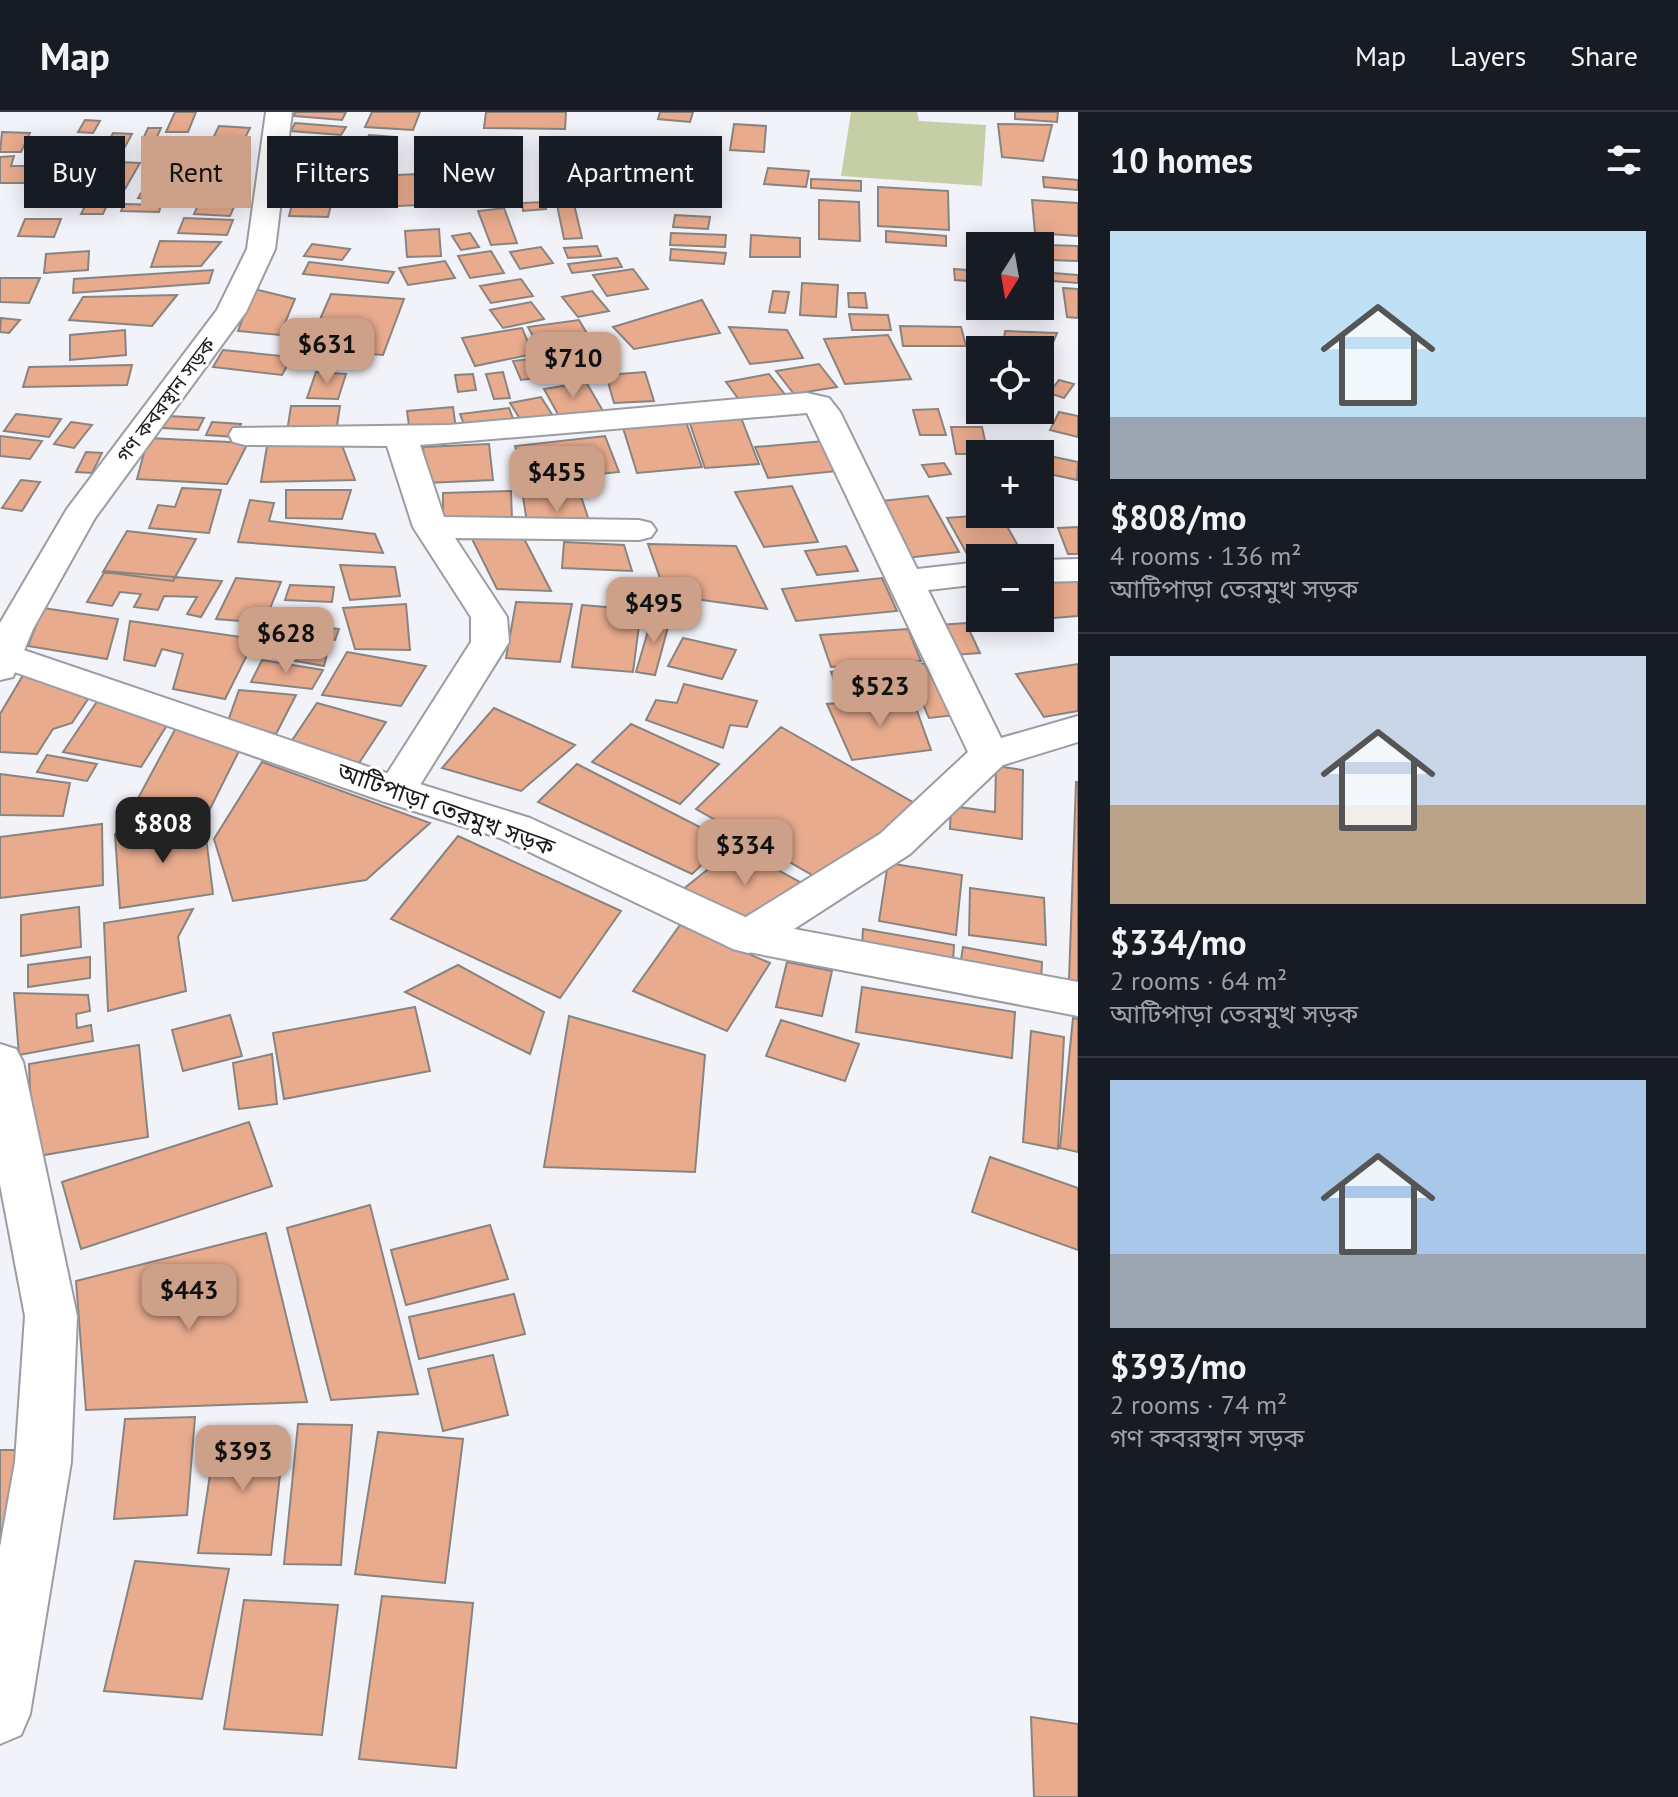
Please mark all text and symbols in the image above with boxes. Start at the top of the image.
text: Map [40,31,110,80]
text: Map [1355,37,1406,74]
text: Layers [1450,37,1526,74]
text: Share [1570,37,1638,74]
chip: Buy [24,136,125,208]
chip: Rent [141,136,251,208]
chip: Filters [267,136,398,208]
chip: New [414,136,523,208]
chip: Apartment [539,136,722,208]
text: 10 homes [1110,138,1253,182]
icon: filters [1602,138,1646,182]
north arrow [966,232,1054,320]
map controls [966,232,1054,632]
icon: home [1306,283,1450,427]
pin: $631 [280,318,374,386]
text: $631 [298,327,356,360]
street label: গণ কবরস্থান সড়ক [111,332,222,468]
pin: $710 [526,332,620,400]
button: locate [966,336,1054,424]
text: $710 [544,341,602,374]
button: + [966,440,1054,528]
pin: $455 [510,446,604,514]
text: $455 [528,455,586,488]
text: $808/mo [1110,495,1247,539]
text: 4 rooms · 136 m² [1110,539,1302,572]
button: − [966,544,1054,632]
text: আটিপাড়া তেরমুখ সড়ক [1110,572,1358,605]
pin: $495 [607,577,701,645]
text: $495 [625,586,683,619]
pin: $628 [239,607,333,675]
text: $628 [257,616,315,649]
pin: $523 [833,660,927,728]
text: $523 [851,669,909,702]
icon: home [1306,708,1450,852]
street label: আটিপাড়া তেরমুখ সড়ক [332,755,560,863]
pin: $808 [116,797,210,865]
text: $808 [134,806,192,839]
pin: $334 [698,819,792,887]
text: $334 [716,828,774,861]
text: $334/mo [1110,920,1247,964]
text: 2 rooms · 64 m² [1110,964,1287,997]
text: আটিপাড়া তেরমুখ সড়ক [1110,997,1358,1030]
icon: home [1306,1132,1450,1276]
pin: $443 [142,1264,236,1332]
text: $443 [160,1273,218,1306]
text: $393/mo [1110,1344,1247,1388]
text: 2 rooms · 74 m² [1110,1388,1287,1421]
text: গণ কবরস্থান সড়ক [1110,1421,1304,1454]
pin: $393 [196,1425,290,1493]
text: $393 [214,1434,272,1467]

